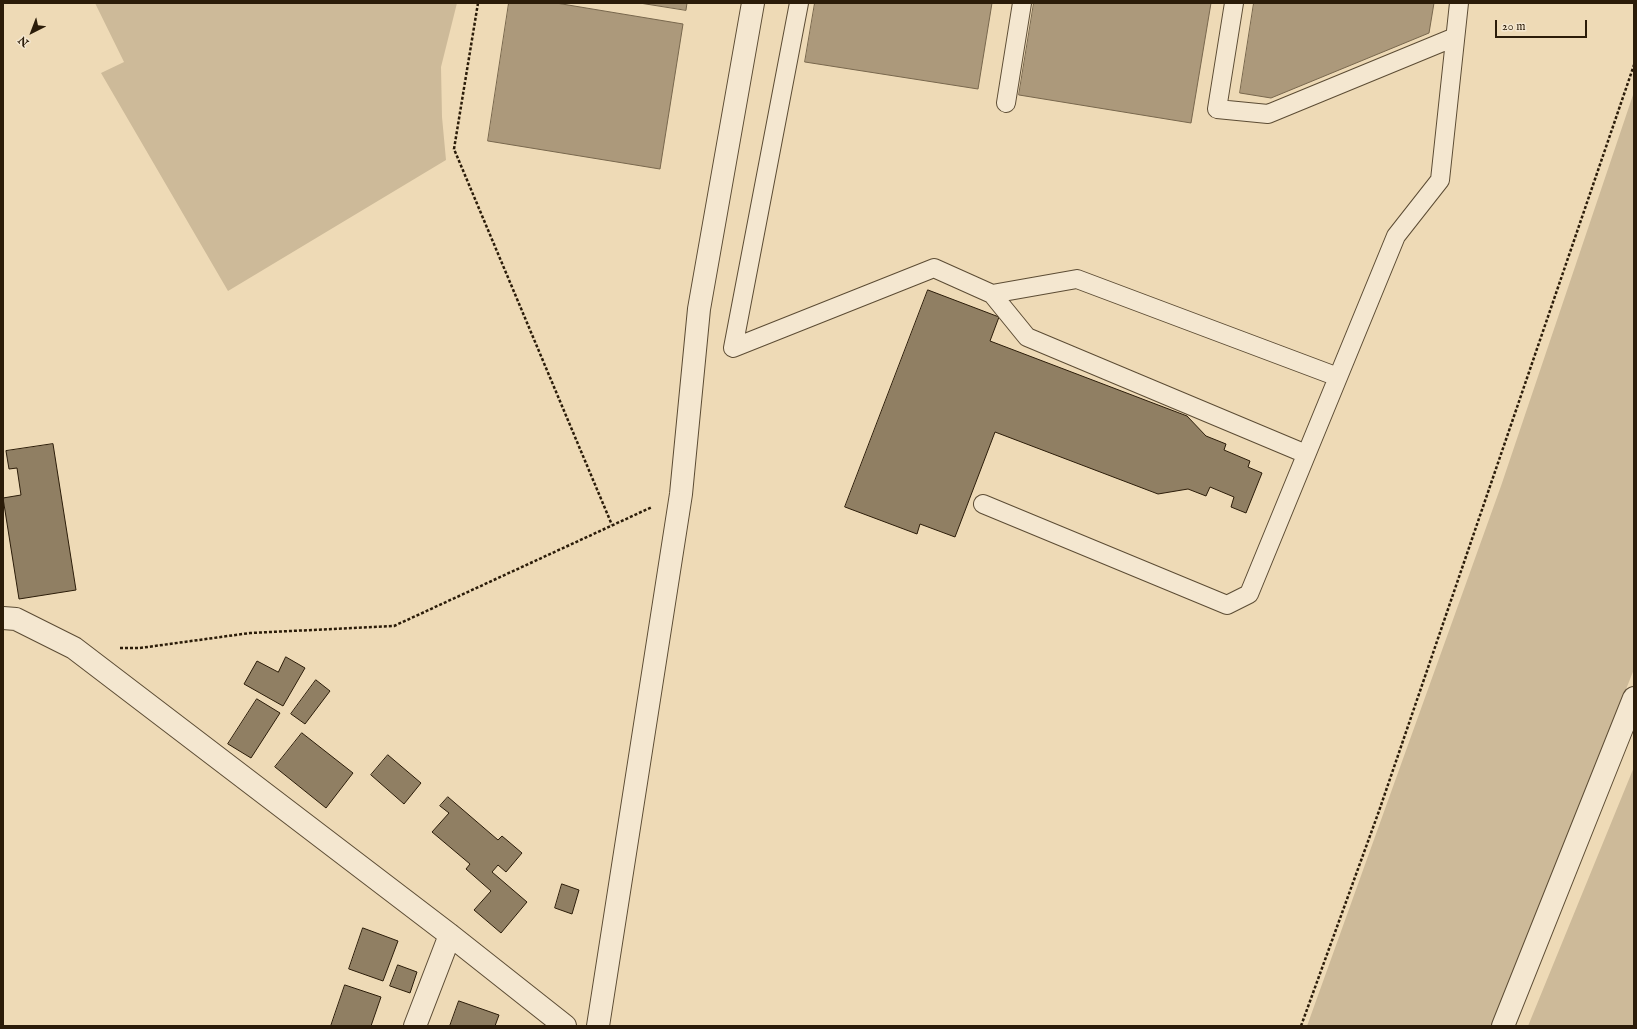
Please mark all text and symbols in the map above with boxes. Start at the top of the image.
north arrow [12,12,52,52]
scale bar [1497,12,1589,38]
text: 20 m [1502,19,1525,34]
text: N [16,33,32,49]

